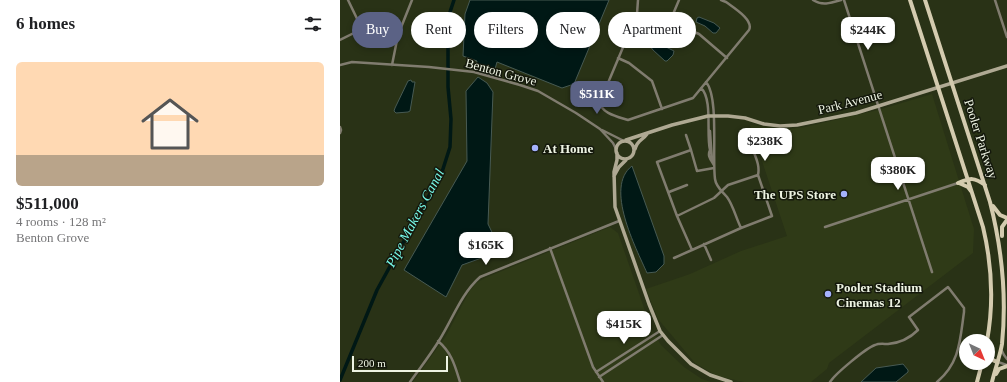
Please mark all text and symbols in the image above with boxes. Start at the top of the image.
chip: Buy [352,12,403,48]
chip: Rent [411,12,466,48]
chip: Filters [474,12,538,48]
chip: New [546,12,600,48]
chip: Apartment [608,12,696,48]
icon: filters [302,13,324,35]
text: 6 homes [16,14,75,33]
pin: $244K [840,17,896,51]
text: $244K [850,22,886,37]
street label: Benton Grove [464,55,539,89]
pin: $511K [569,81,625,115]
text: $511K [579,86,615,101]
street label: Park Avenue [816,87,884,117]
icon: home [134,88,206,160]
street label: Pooler Parkway [961,97,1001,181]
pin: $238K [737,128,793,162]
text: $238K [747,133,783,148]
place label: At Home [543,141,593,156]
marker: At Home [530,143,540,153]
pin: $380K [870,157,926,191]
text: $380K [880,162,916,177]
water label: Pipe Makers Canal [382,166,447,270]
place label: The UPS Store [754,187,836,202]
marker: The UPS Store [839,189,849,199]
text: $511,000 [16,194,79,213]
text: 4 rooms · 128 m² [16,214,106,229]
text: Benton Grove [16,230,89,245]
pin: $165K [458,232,514,266]
text: $165K [468,237,504,252]
place label: Pooler Stadium Cinemas 12 [836,280,922,310]
marker: Pooler Stadium Cinemas 12 [823,289,833,299]
pin: $415K [596,311,652,345]
text: $415K [606,316,642,331]
north arrow [959,334,995,370]
map controls [959,334,995,370]
scale bar [352,354,448,373]
text: 200 m [358,357,386,369]

